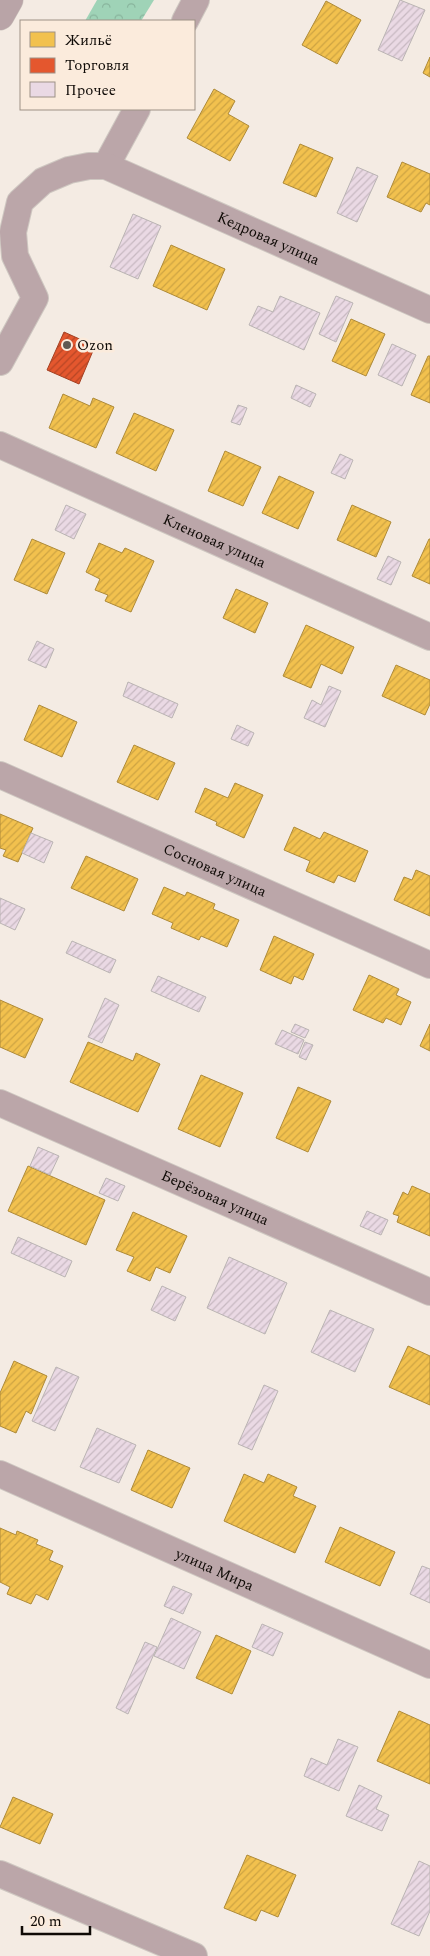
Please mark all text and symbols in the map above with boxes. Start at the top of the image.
legend [20,20,195,110]
text: Жильё [65,29,112,52]
text: Торговля [65,54,129,77]
text: Прочее [65,79,116,102]
street label: Кедровая улица [214,205,324,271]
place label: Ozon [77,334,113,357]
marker: Ozon [61,339,73,351]
street label: Кленовая улица [159,508,270,574]
street label: Сосновая улица [160,837,271,903]
street label: Берёзовая улица [158,1164,273,1232]
street label: улица Мира [171,1542,258,1597]
scale bar [22,1904,90,1936]
text: 20 m [30,1910,62,1933]

